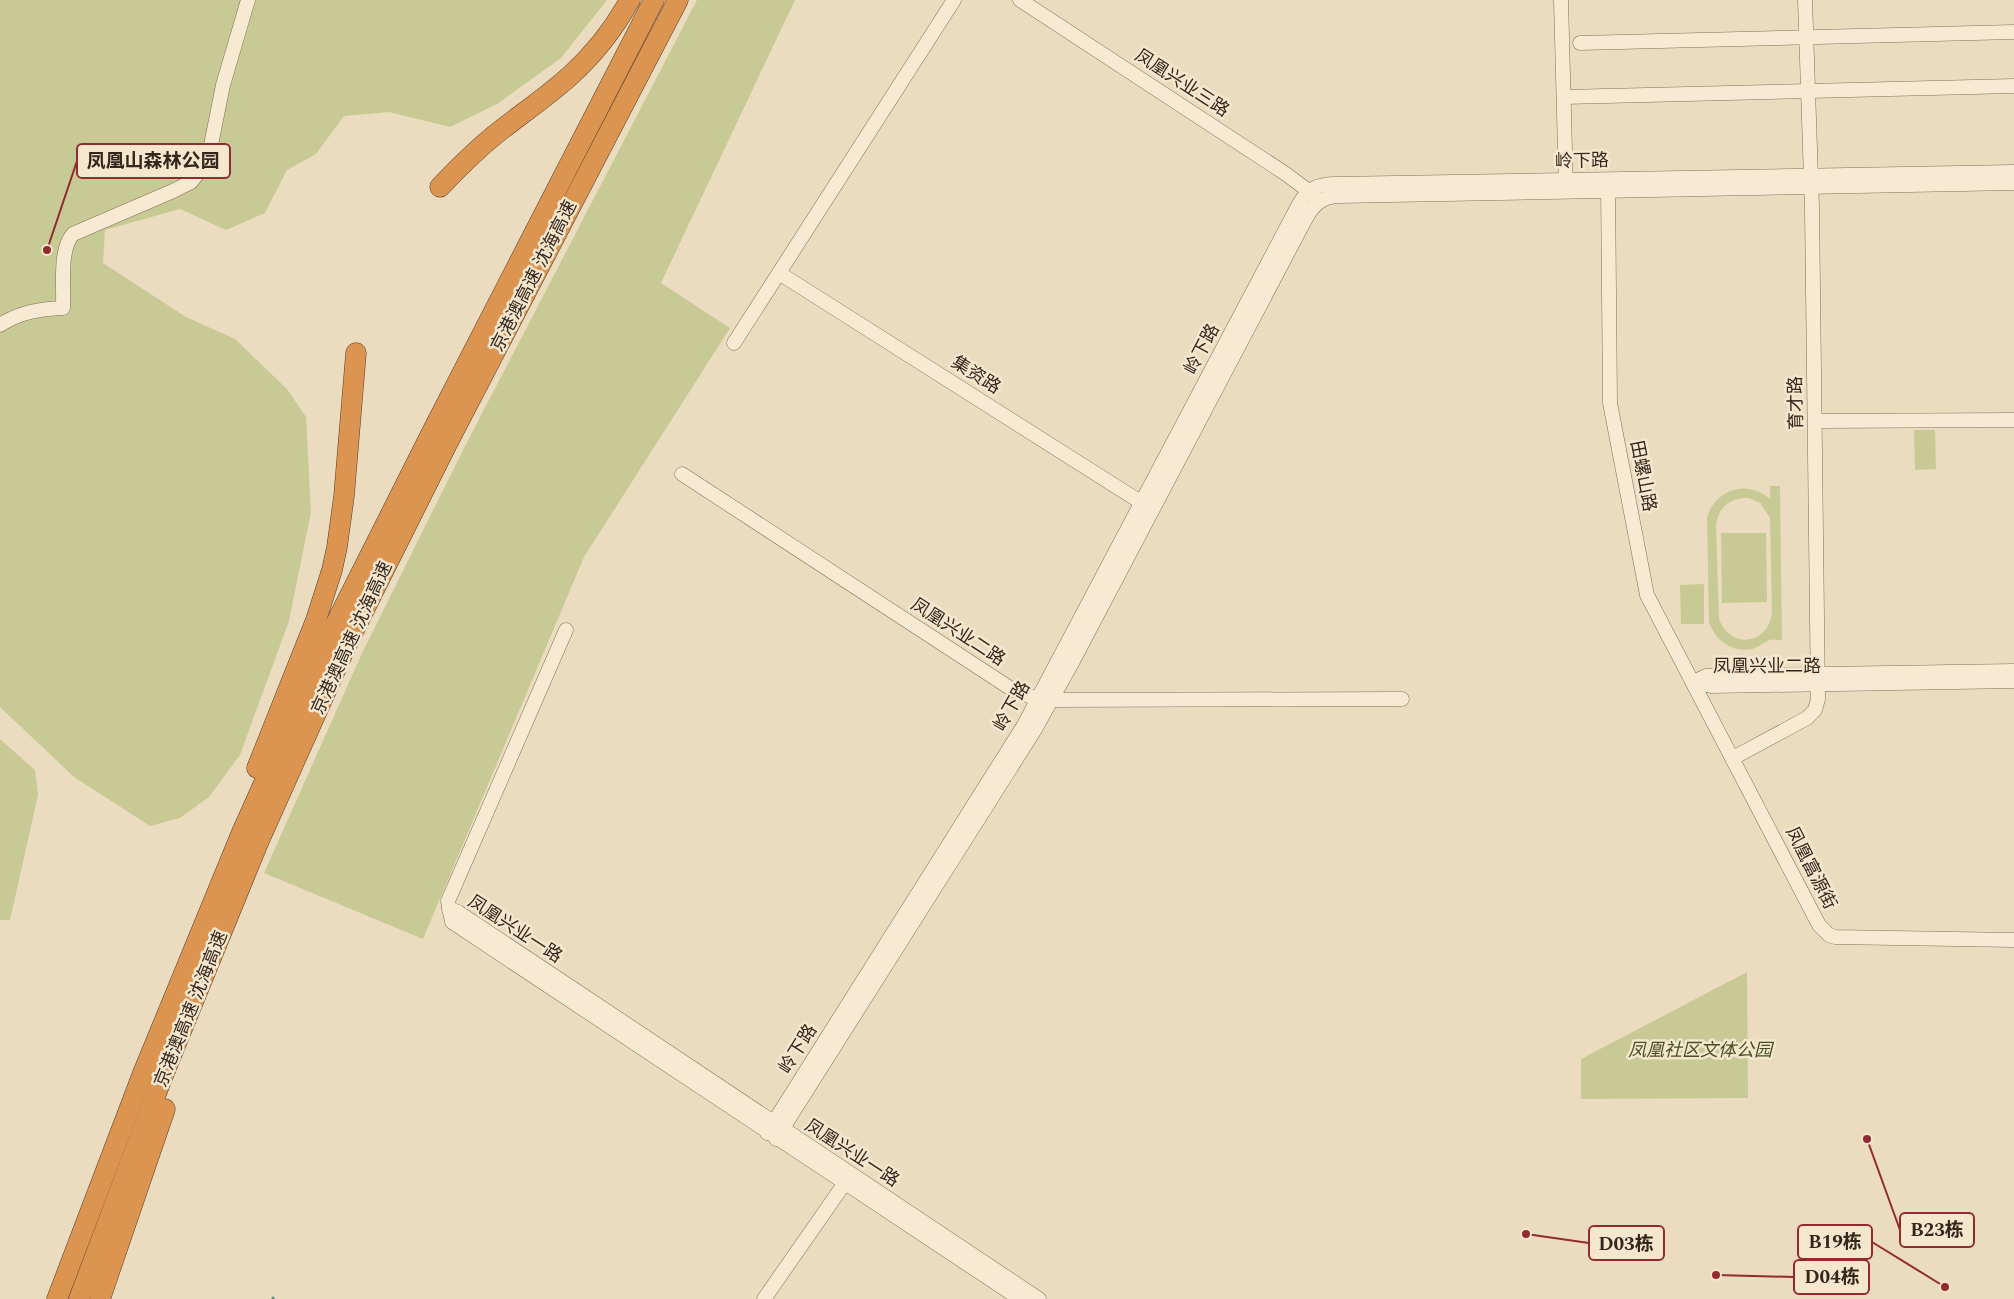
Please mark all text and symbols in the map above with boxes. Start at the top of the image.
street label: 凤凰兴业三路 [1129,42,1235,124]
callout: 凤凰山森林公园 [77,144,230,178]
text: 凤凰山森林公园 [86,147,220,176]
street label: 岭下路 [1555,147,1609,175]
street label: 京港澳高速 沈海高速 [484,196,584,356]
street label: 岭下路 [1177,319,1227,379]
street label: 集资路 [946,349,1006,401]
street label: 育才路 [1782,376,1810,430]
street label: 田螺山路 [1623,438,1663,514]
street label: 京港澳高速 沈海高速 [305,557,399,719]
street label: 凤凰兴业二路 [905,591,1011,673]
street label: 凤凰兴业二路 [1713,653,1821,680]
street label: 岭下路 [987,676,1037,736]
street label: 凤凰富源街 [1779,822,1843,914]
street label: 凤凰兴业一路 [462,888,568,970]
street label: 京港澳高速 沈海高速 [147,927,235,1091]
street label: 岭下路 [772,1019,824,1079]
park label: 凤凰社区文体公园 [1628,1037,1775,1064]
street label: 凤凰兴业一路 [799,1112,905,1194]
callout: B23栋 [1900,1213,1974,1247]
text: B23栋 [1910,1216,1964,1245]
callout: B19栋 [1798,1225,1872,1259]
callout: D03栋 [1589,1226,1664,1260]
text: B19栋 [1808,1228,1862,1257]
text: D03栋 [1598,1230,1654,1259]
callout: D04栋 [1794,1260,1869,1294]
text: D04栋 [1804,1263,1860,1292]

